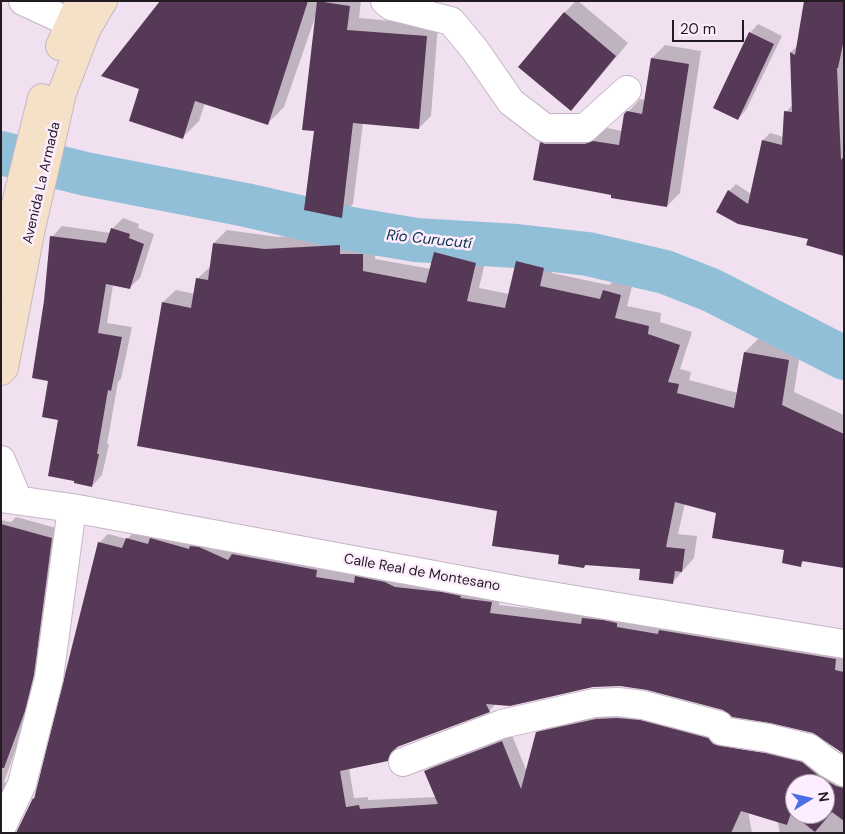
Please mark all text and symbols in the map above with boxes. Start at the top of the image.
scale bar [675,10,748,42]
text: 20 m [680,19,716,39]
street label: Avenida La Armada [20,120,64,246]
water label: Río Curucutí [386,227,472,253]
street label: Calle Real de Montesano [342,551,502,595]
north arrow [785,774,835,824]
text: N [814,790,834,803]

